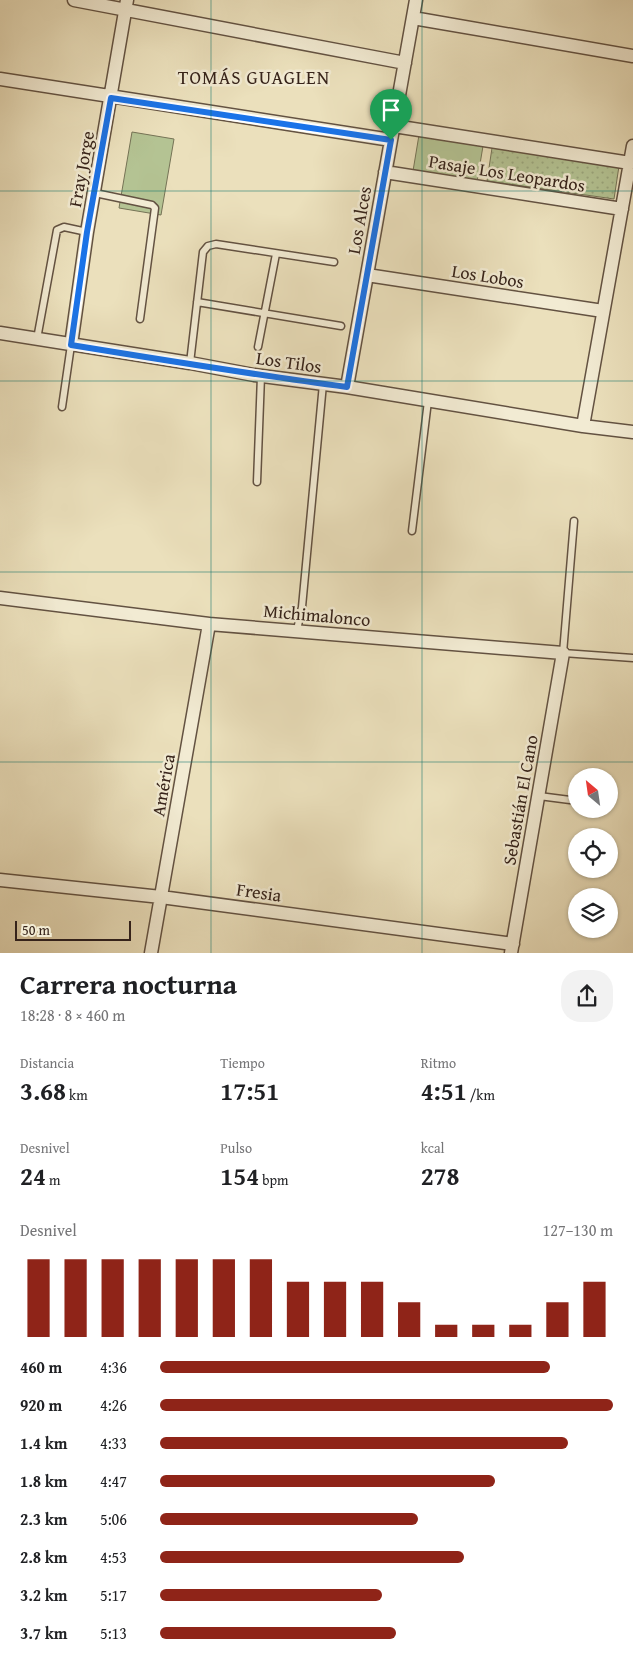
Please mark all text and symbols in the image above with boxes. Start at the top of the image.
district label: TOMÁS GUAGLEN [178,63,330,91]
pin [370,89,412,140]
icon: arrive [377,96,405,124]
street label: Fray Jorge [61,129,101,209]
street label: Pasaje Los Leopardos [427,147,587,199]
street label: Los Alces [340,184,378,256]
street label: Los Lobos [450,257,526,295]
street label: Los Tilos [255,344,323,380]
street label: Michimalonco [262,597,372,633]
street label: Sebastián El Cano [495,733,545,867]
street label: América [144,751,182,818]
north arrow [568,768,618,818]
map controls [568,768,618,938]
button: locate [568,828,618,878]
street label: Fresia [235,875,284,909]
button: layers [568,888,618,938]
scale bar [15,918,131,941]
text: 50 m [22,920,50,940]
text: Carrera nocturna [20,963,237,1004]
button: share [561,970,613,1022]
text: 18:28 · 8 × 460 m [20,1003,125,1027]
text: Distancia [20,1053,74,1073]
text: Tiempo [220,1053,265,1073]
text: Ritmo [421,1053,456,1073]
text: 3.68 [20,1073,66,1109]
text: 17:51 [220,1073,279,1109]
text: 4:51 [421,1073,467,1109]
text: km [66,1085,88,1105]
text: /km [467,1085,495,1105]
text: Desnivel [20,1138,70,1158]
text: Pulso [220,1138,252,1158]
text: kcal [421,1138,445,1158]
text: 24 [20,1158,46,1194]
text: 154 [220,1158,259,1194]
text: 278 [421,1158,460,1194]
text: m [46,1170,60,1190]
text: bpm [259,1170,289,1190]
text: Desnivel [20,1218,77,1242]
text: 127–130 m [543,1218,613,1242]
text: 460 m [20,1355,62,1379]
text: 4:36 [100,1355,127,1379]
text: 920 m [20,1393,62,1417]
text: 4:26 [100,1393,127,1417]
text: 1.4 km [20,1431,67,1455]
text: 4:33 [100,1431,127,1455]
text: 1.8 km [20,1469,67,1493]
text: 4:47 [100,1469,127,1493]
text: 2.3 km [20,1507,67,1531]
text: 5:06 [100,1507,127,1531]
text: 2.8 km [20,1545,67,1569]
text: 4:53 [100,1545,127,1569]
text: 3.2 km [20,1583,67,1607]
text: 5:17 [100,1583,127,1607]
text: 3.7 km [20,1621,67,1645]
text: 5:13 [100,1621,127,1645]

